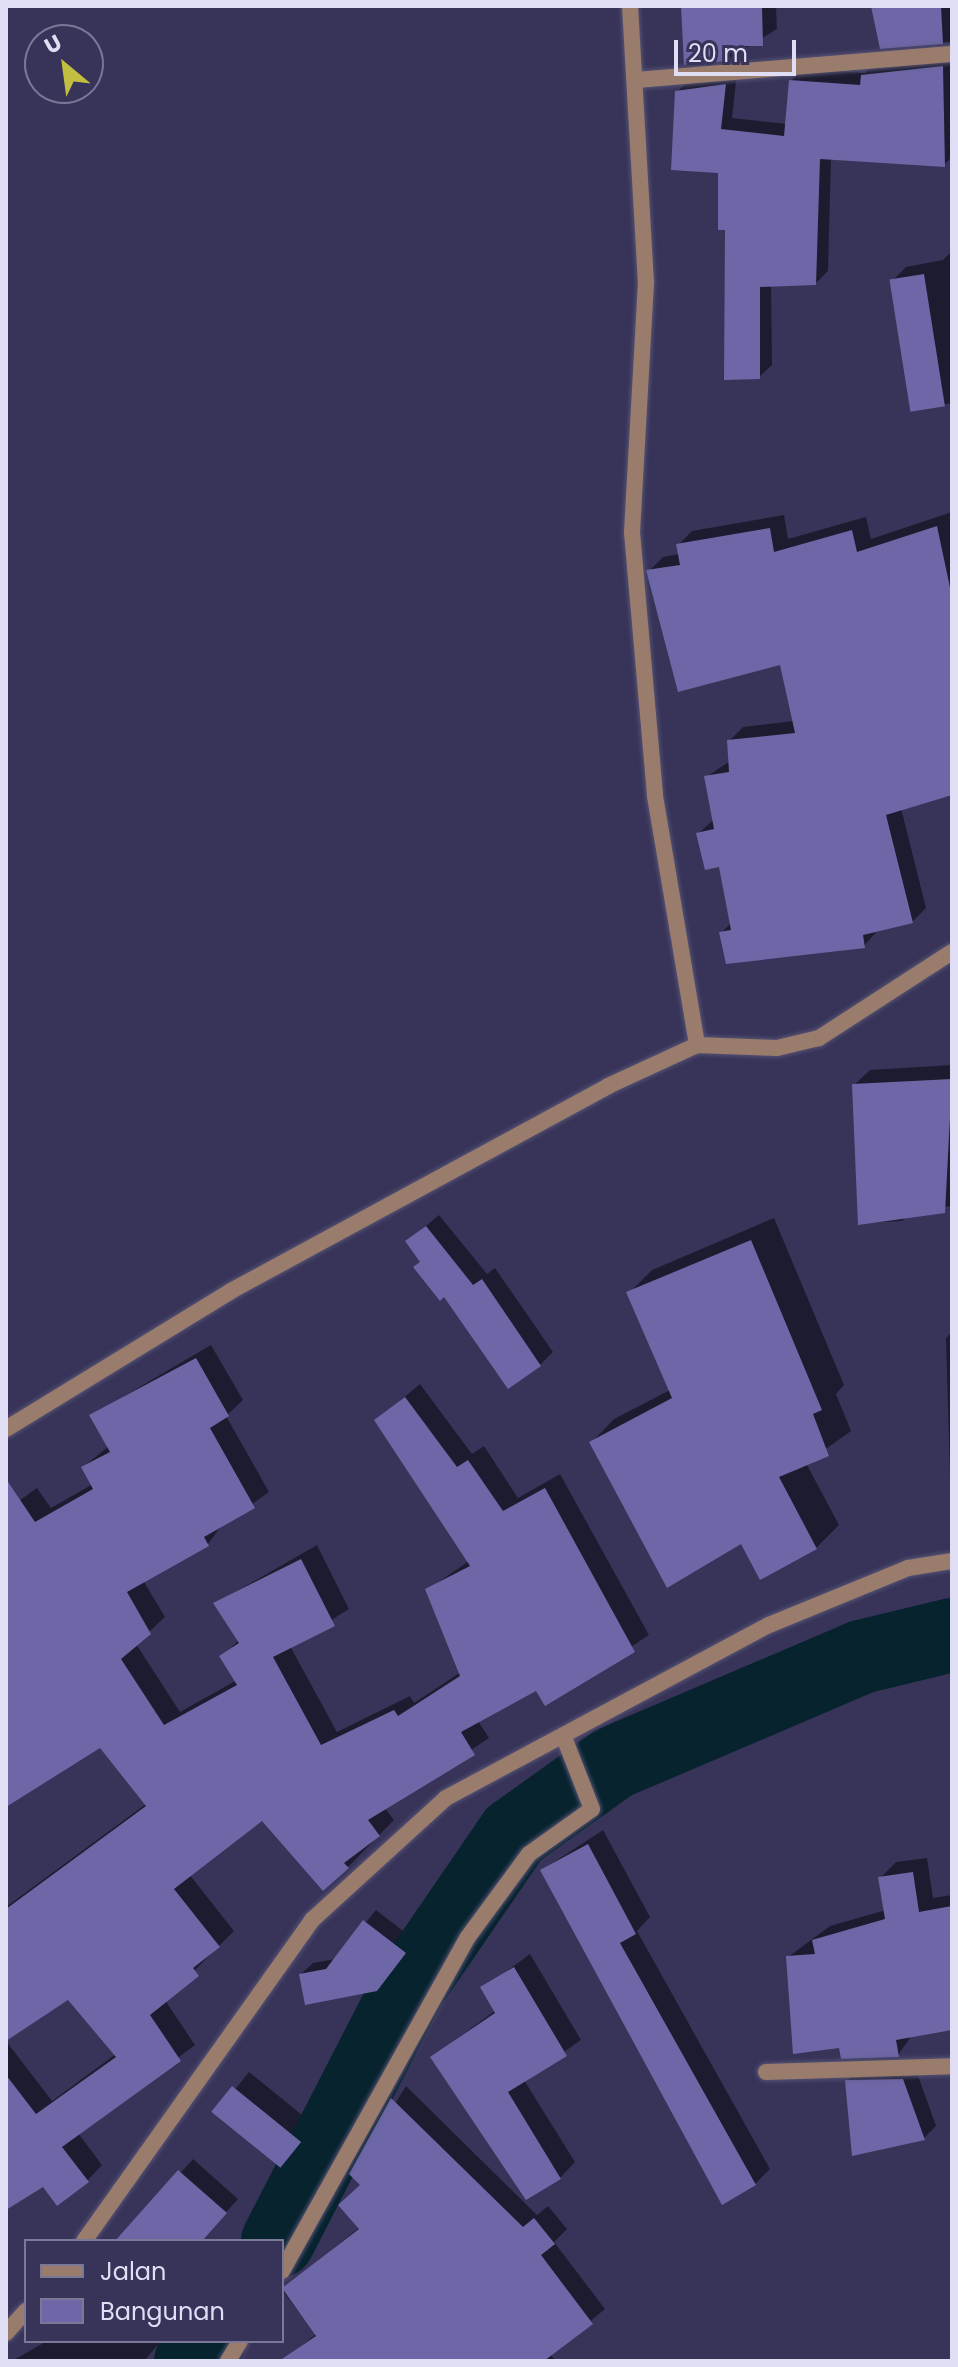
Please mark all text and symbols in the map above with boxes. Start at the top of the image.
north arrow [24,24,104,104]
scale bar [678,24,800,74]
text: U [39,27,67,62]
text: 20 m [688,37,748,70]
legend [24,2239,284,2343]
text: Jalan [100,2255,166,2288]
text: Bangunan [100,2295,225,2328]

